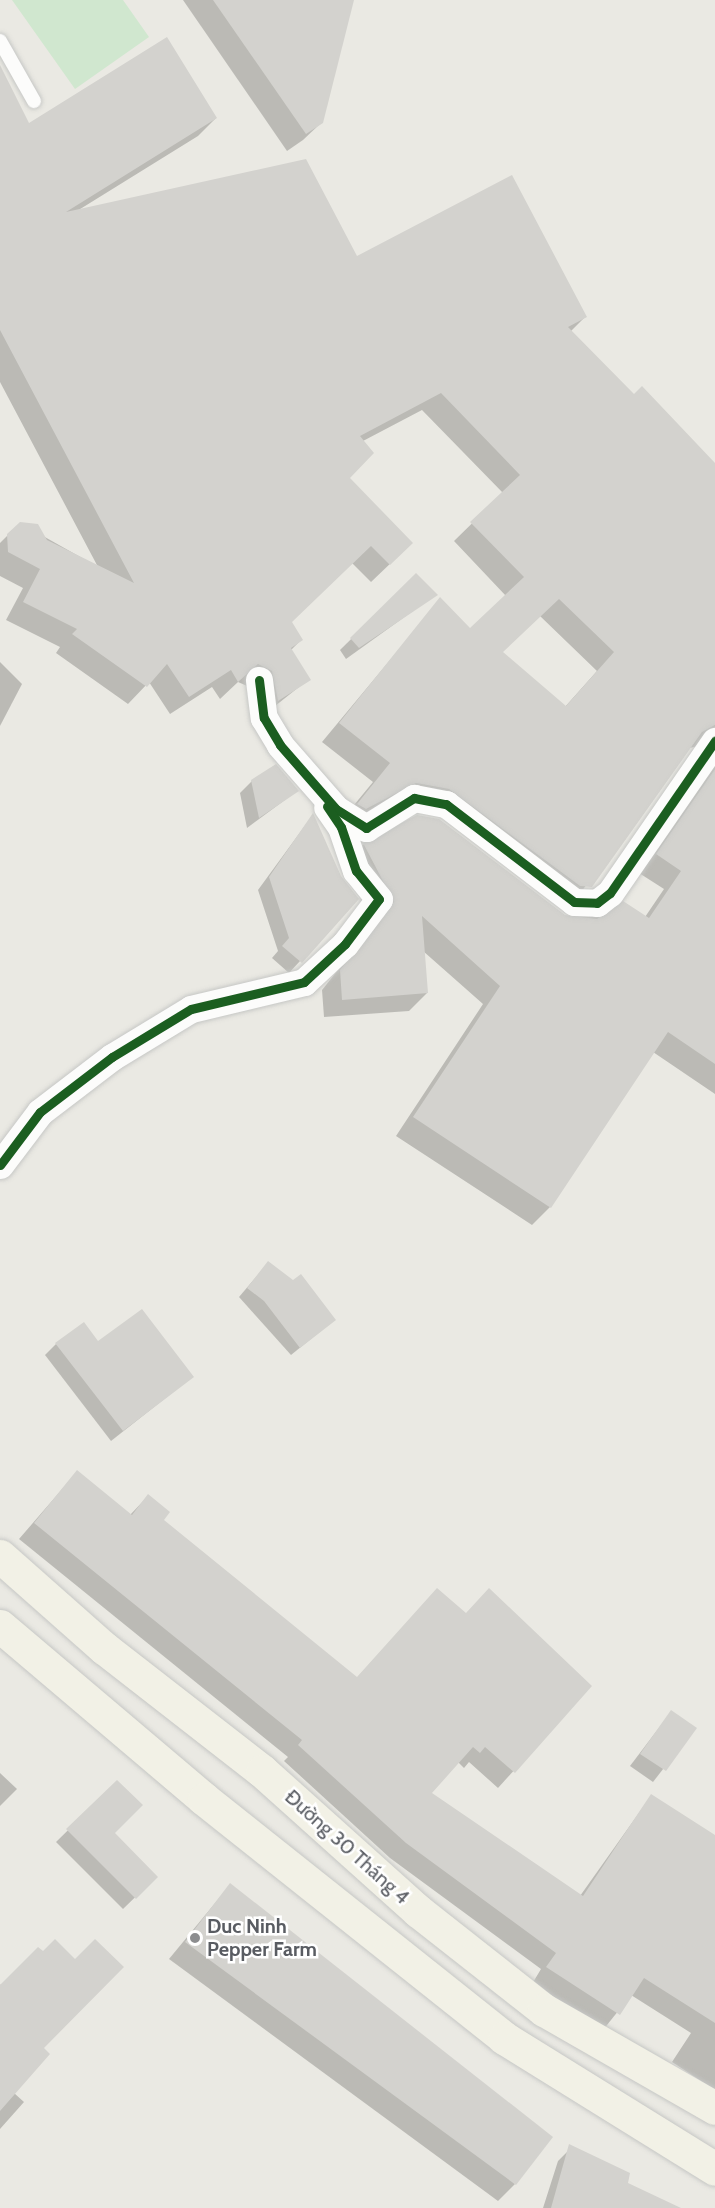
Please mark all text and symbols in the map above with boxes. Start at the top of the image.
street label: Đường 30 Tháng 4 [280,1785,414,1909]
place label: Duc Ninh Pepper Farm [207,1914,317,1961]
marker: Duc Ninh Pepper Farm [188,1931,202,1945]

